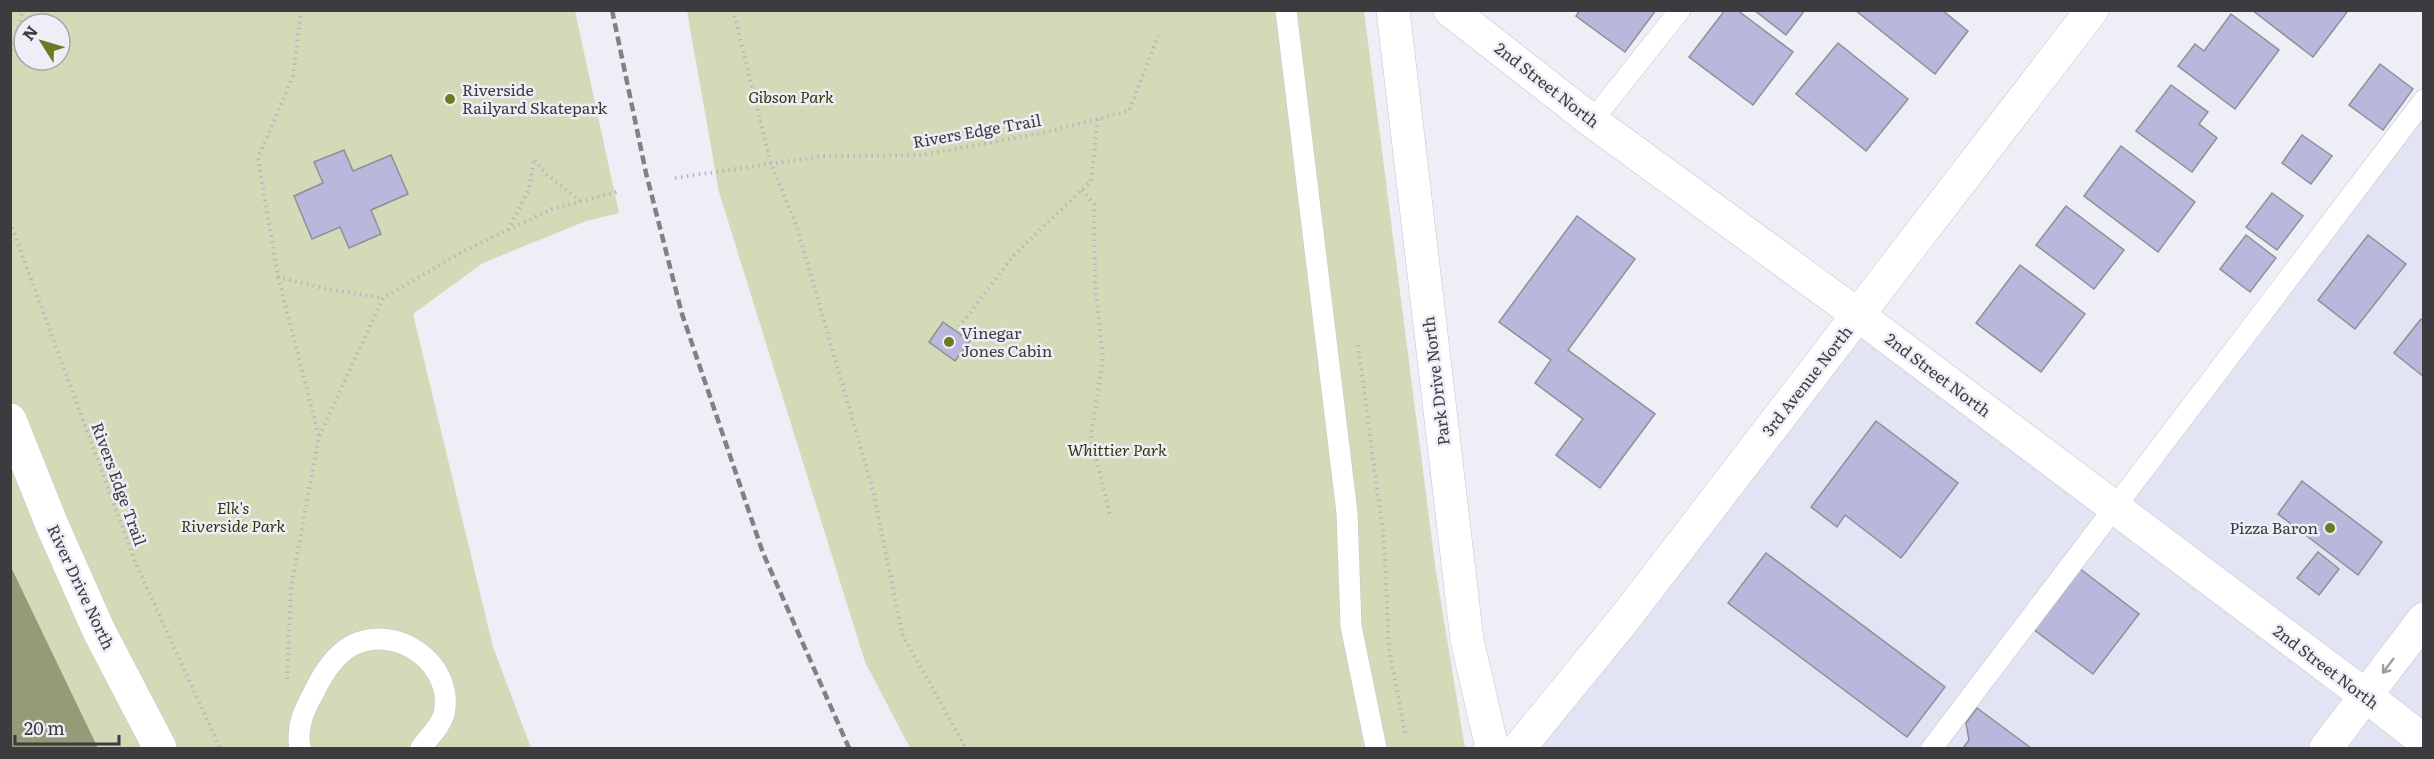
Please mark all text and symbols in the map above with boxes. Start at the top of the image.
north arrow [12,12,72,72]
text: N [16,20,43,45]
street label: 2nd Street North [1490,36,1605,133]
place label: Riverside Railyard Skatepark [462,77,608,119]
park label: Gibson Park [748,84,834,108]
marker: Riverside Railyard Skatepark [443,92,457,106]
street label: Rivers Edge Trail [911,107,1043,153]
street label: Park Drive North [1415,315,1455,447]
place label: Vinegar Jones Cabin [961,320,1053,362]
street label: 3rd Avenue North [1755,320,1857,441]
street label: 2nd Street North [1881,326,1997,422]
marker: Vinegar Jones Cabin [942,335,956,349]
street label: Rivers Edge Trail [86,418,153,549]
park label: Whittier Park [1067,437,1167,461]
park label: Elk's Riverside Park [181,495,286,537]
place label: Pizza Baron [2229,515,2318,539]
street label: River Drive North [42,520,122,654]
marker: Pizza Baron [2323,521,2337,535]
street label: 2nd Street North [2269,618,2385,714]
one-way arrow [2382,658,2395,674]
scale bar [15,708,118,746]
text: 20 m [24,714,65,741]

